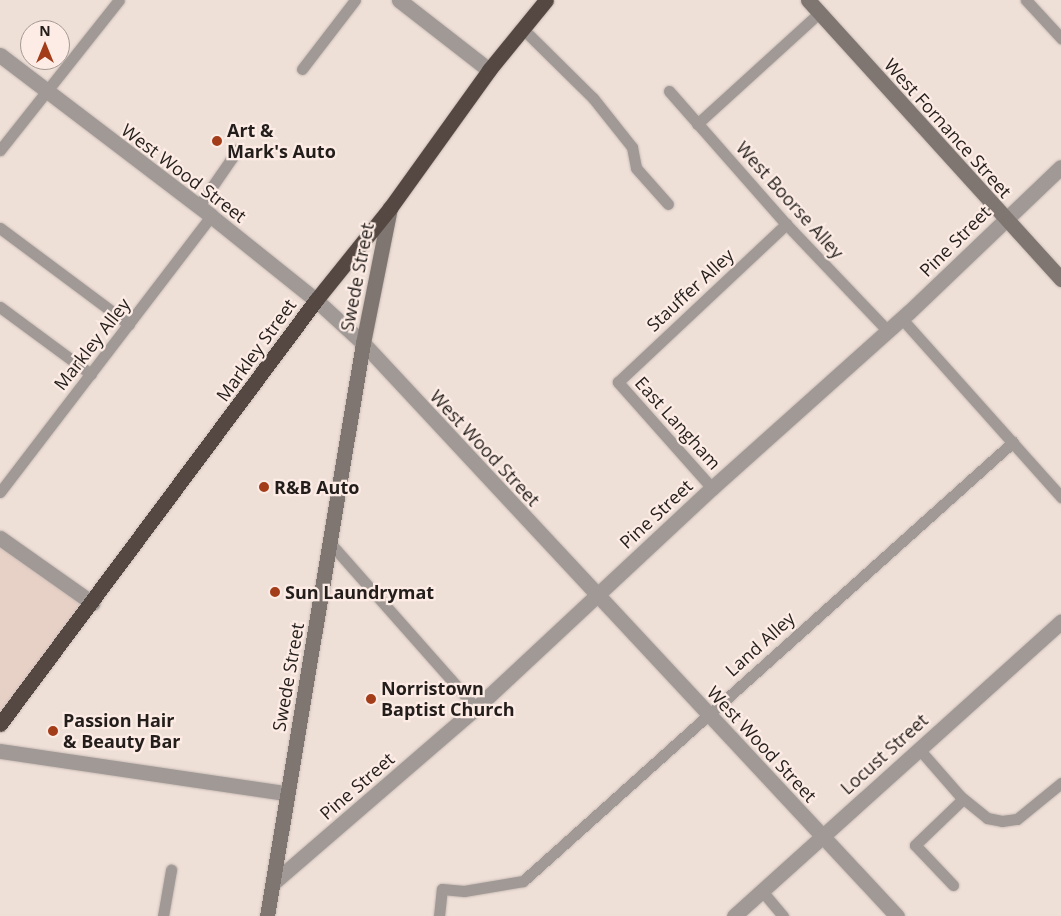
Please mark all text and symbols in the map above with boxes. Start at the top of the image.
north arrow [20,20,70,70]
text: N [39,21,51,40]
street label: West Fornance Street [880,54,1016,202]
street label: West Wood Street [117,119,251,227]
place label: Art & Mark's Auto [227,120,336,162]
marker: Art & Mark's Auto [211,135,223,147]
street label: West Boorse Alley [732,137,848,263]
street label: Pine Street [915,201,995,281]
street label: Swede Street [336,221,378,333]
street label: Stauffer Alley [642,244,738,336]
street label: Markley Alley [49,294,135,394]
street label: Markley Street [212,294,300,406]
street label: East Langham [631,372,725,474]
street label: West Wood Street [426,386,544,510]
street label: Pine Street [615,475,697,553]
place label: R&B Auto [274,476,359,498]
marker: R&B Auto [258,481,270,493]
place label: Sun Laundrymat [285,581,434,603]
marker: Sun Laundrymat [269,586,281,598]
street label: Land Alley [721,607,799,681]
street label: Swede Street [268,621,308,733]
place label: Norristown Baptist Church [381,678,514,721]
street label: West Wood Street [703,682,821,806]
marker: Norristown Baptist Church [365,693,377,705]
street label: Locust Street [836,709,932,799]
place label: Passion Hair & Beauty Bar [63,710,180,752]
marker: Passion Hair & Beauty Bar [47,725,59,737]
street label: Pine Street [315,748,399,824]

